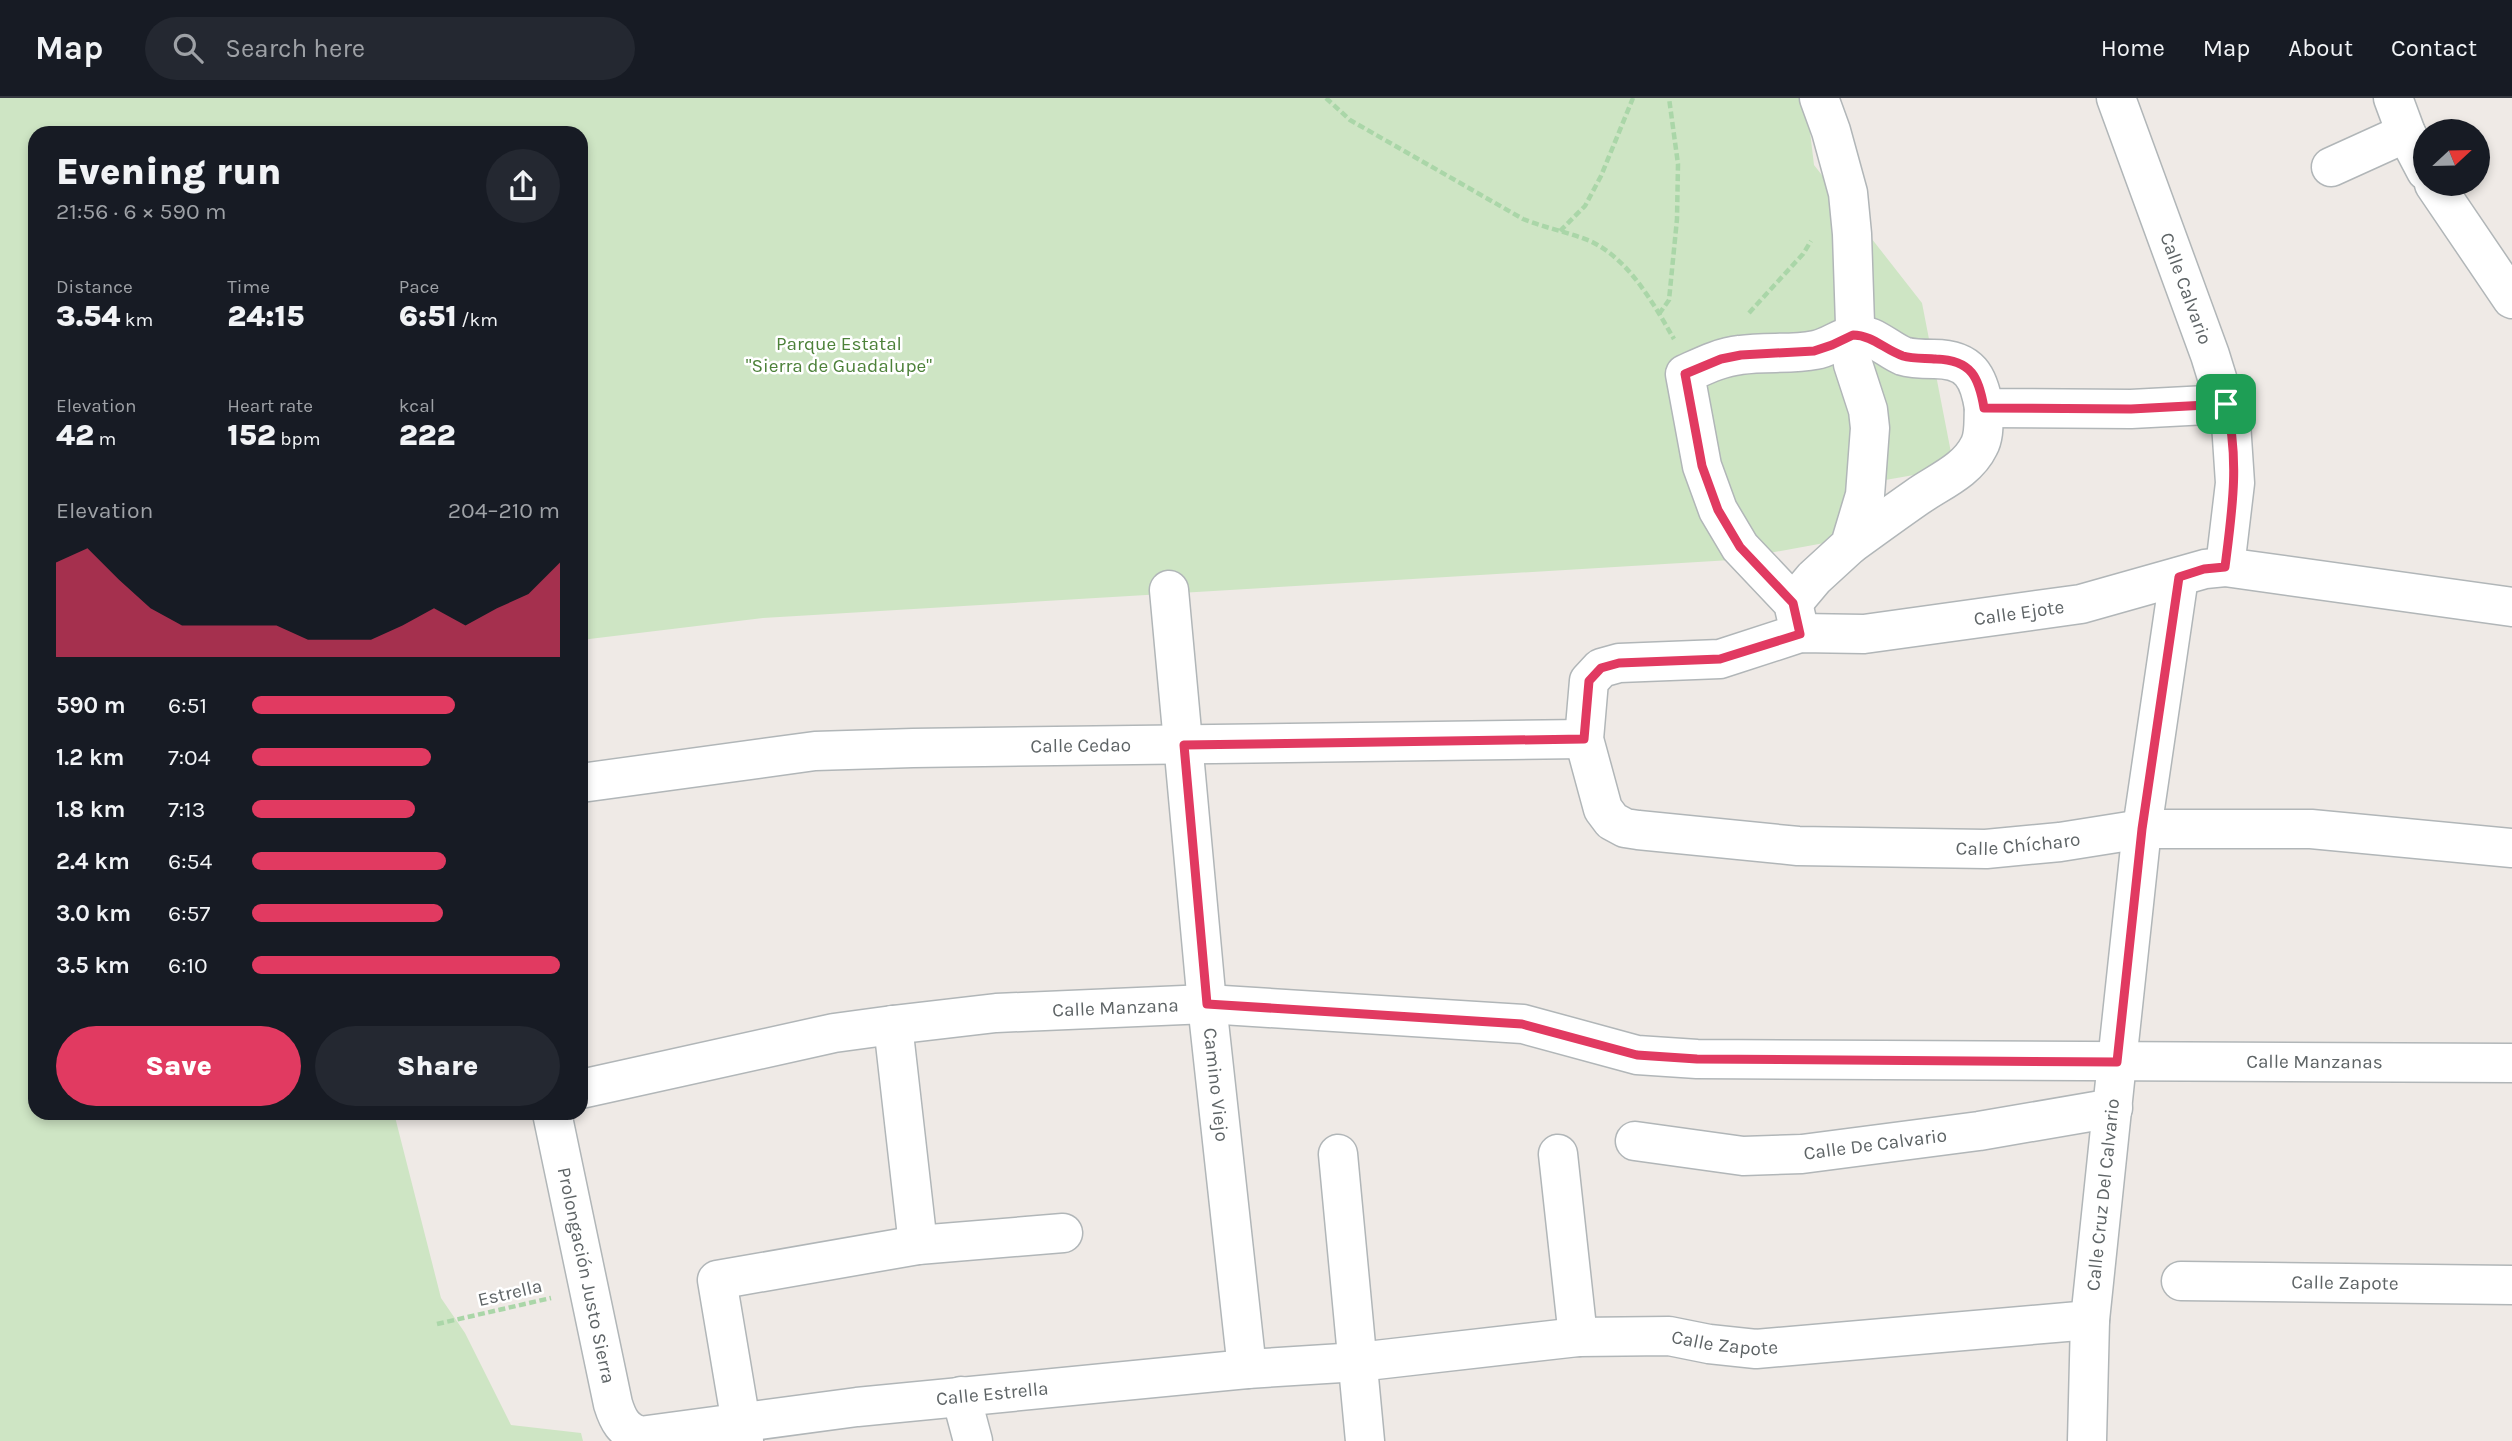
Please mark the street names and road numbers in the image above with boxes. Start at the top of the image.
street label: Calle Calvario [2155,230,2216,348]
street label: Calle Ejote [1972,596,2066,630]
street label: Calle Cedao [1030,734,1131,757]
street label: Calle Chícharo [1956,828,2082,860]
street label: Calle Manzana [1052,994,1179,1022]
street label: Camino Viejo [1199,1027,1233,1143]
street label: Calle Manzanas [2246,1051,2383,1073]
street label: Calle Cruz Del Calvario [2082,1097,2124,1292]
street label: Calle De Calvario [1802,1124,1948,1165]
street label: Prolongación Justo Sierra [553,1165,619,1386]
street label: Calle Zapote [2291,1271,2399,1295]
street label: Estrella [476,1275,544,1311]
street label: Calle Zapote [1670,1326,1779,1360]
street label: Calle Estrella [935,1377,1049,1410]

